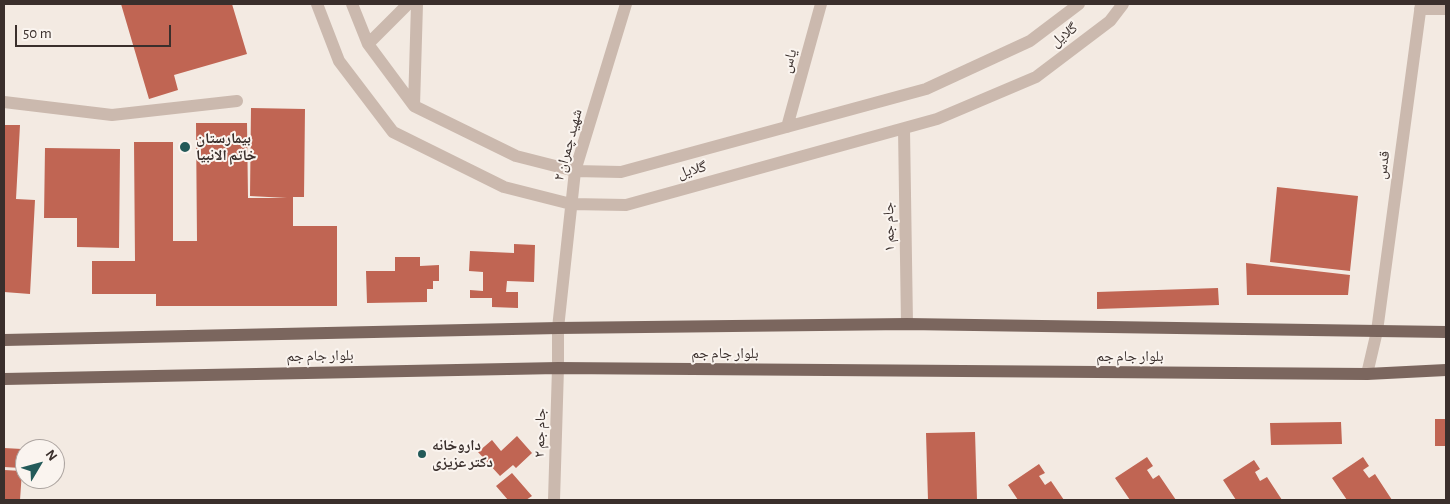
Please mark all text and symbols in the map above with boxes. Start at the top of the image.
scale bar [18,15,174,47]
street label: گلایل [1047,19,1081,51]
text: 50 m [23,26,52,41]
street label: یاس [777,47,801,75]
street label: شهید چمران ۲ [550,107,586,183]
place label: بیمارستان خاتم الانبیا [196,129,256,164]
marker: بیمارستان خاتم الانبیا [178,140,192,154]
street label: قدس [1372,150,1394,180]
street label: گلایل [675,158,709,182]
street label: جام جم ۱ [880,202,898,252]
street label: بلوار جام جم [691,344,759,362]
street label: بلوار جام جم [286,346,354,366]
street label: بلوار جام جم [1096,347,1164,365]
street label: جام جم ۲ [530,408,550,458]
place label: داروخانه دکتر عزیزی [432,436,493,471]
north arrow [15,439,65,489]
text: N [43,447,60,464]
marker: داروخانه دکتر عزیزی [416,448,428,460]

